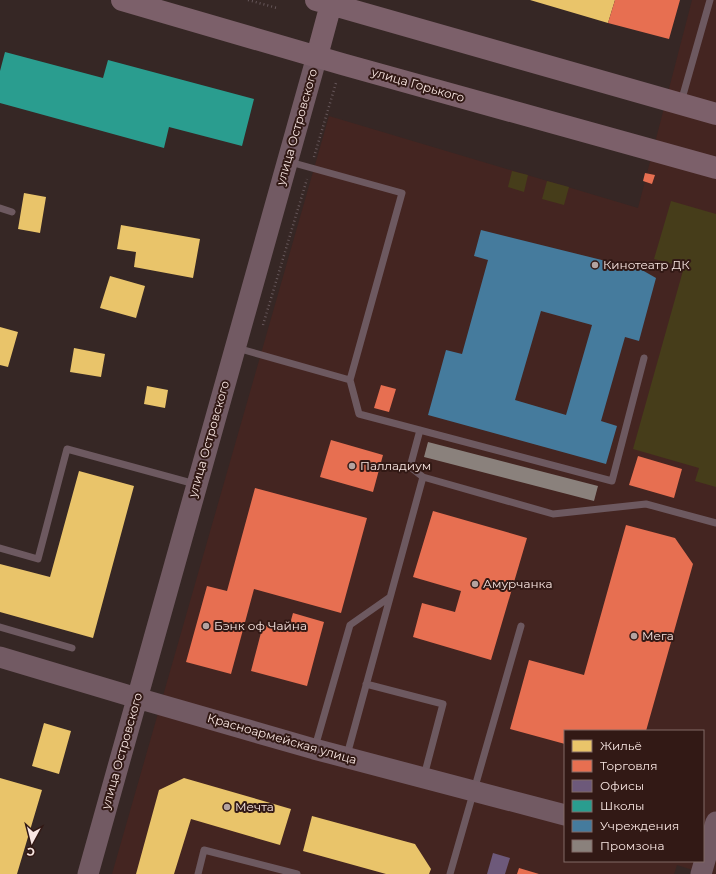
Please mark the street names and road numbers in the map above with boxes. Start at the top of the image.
street label: улица Горького [369,64,467,105]
street label: улица Островского [272,67,320,188]
street label: улица Островского [184,379,232,500]
street label: улица Островского [97,691,145,812]
street label: Красноармейская улица [206,710,359,767]

